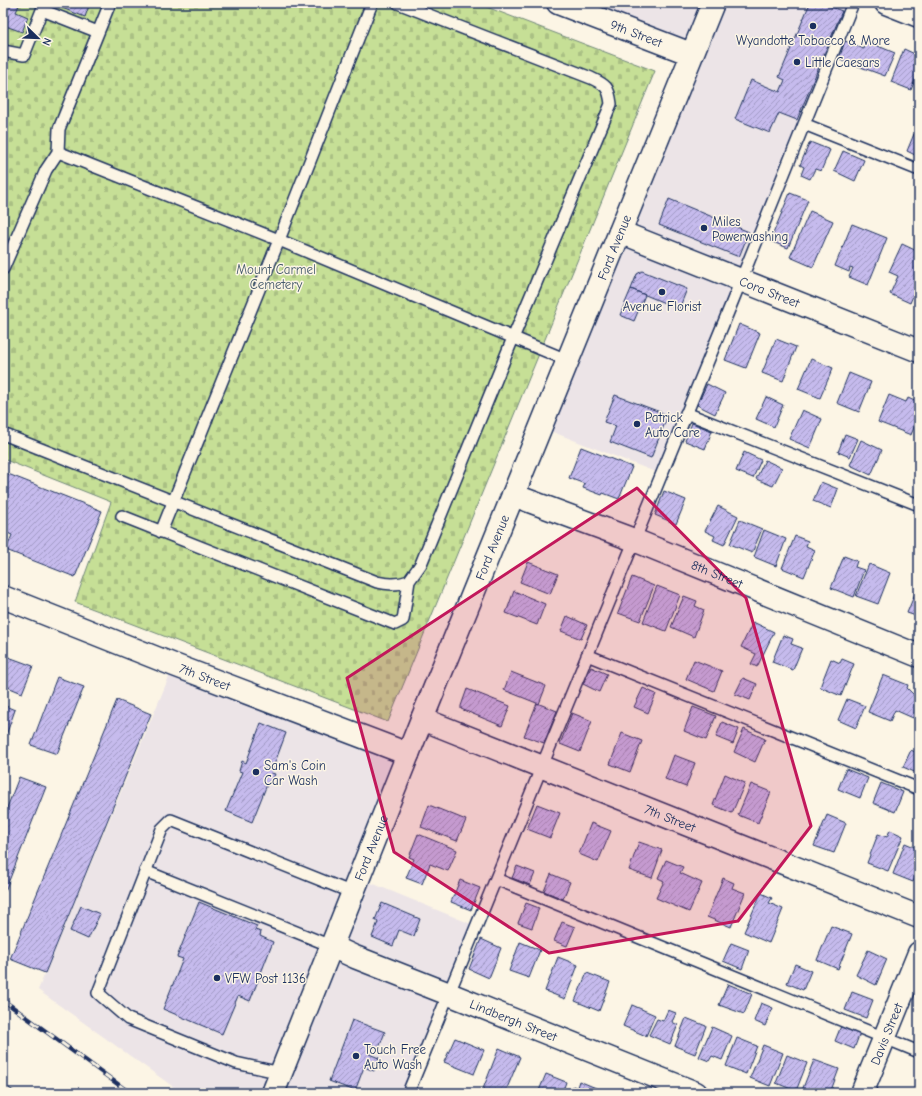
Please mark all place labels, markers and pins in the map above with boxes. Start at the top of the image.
marker: Wyandotte Tobacco & More [808,21,818,31]
place label: Wyandotte Tobacco & More [736,33,891,48]
place label: Little Caesars [805,55,879,70]
marker: Little Caesars [792,57,802,67]
place label: Miles Powerwashing [712,214,788,244]
marker: Miles Powerwashing [699,223,709,233]
marker: Avenue Florist [657,287,667,297]
place label: Avenue Florist [623,299,702,314]
place label: Patrick Auto Care [645,410,700,440]
marker: Patrick Auto Care [632,419,642,429]
place label: Sam's Coin Car Wash [264,758,326,788]
marker: Sam's Coin Car Wash [251,767,261,777]
place label: VFW Post 1136 [225,971,306,986]
marker: VFW Post 1136 [212,973,222,983]
place label: Touch Free Auto Wash [364,1042,427,1072]
marker: Touch Free Auto Wash [351,1051,361,1061]

